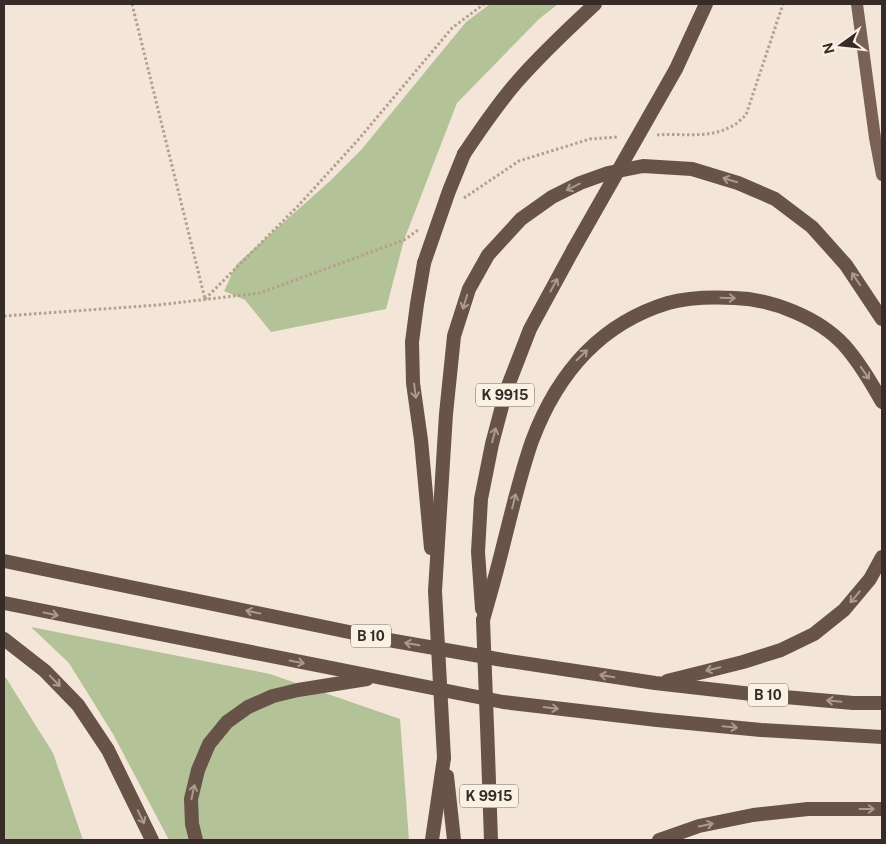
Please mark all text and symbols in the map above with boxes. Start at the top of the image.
north arrow [816,20,866,70]
text: N [819,41,838,56]
one-way arrow [723,175,739,185]
one-way arrow [566,183,581,192]
one-way arrow [850,272,860,286]
one-way arrow [550,278,559,293]
one-way arrow [459,293,469,309]
one-way arrow [720,293,736,302]
one-way arrow [576,350,588,362]
one-way arrow [860,365,870,379]
one-way arrow [410,383,420,399]
road number: K 9915 [476,384,534,406]
one-way arrow [490,428,499,444]
one-way arrow [510,493,519,509]
one-way arrow [850,591,861,604]
one-way arrow [245,607,261,616]
one-way arrow [43,609,59,619]
road number: B 10 [351,624,391,648]
one-way arrow [404,638,420,648]
one-way arrow [288,657,304,667]
one-way arrow [706,665,722,675]
one-way arrow [599,671,615,681]
one-way arrow [49,674,61,687]
road number: B 10 [748,684,788,706]
one-way arrow [826,696,842,706]
one-way arrow [543,703,559,713]
one-way arrow [722,722,738,732]
road number: K 9915 [460,784,518,808]
one-way arrow [189,785,198,801]
one-way arrow [858,804,874,814]
one-way arrow [137,809,146,824]
one-way arrow [697,820,713,829]

